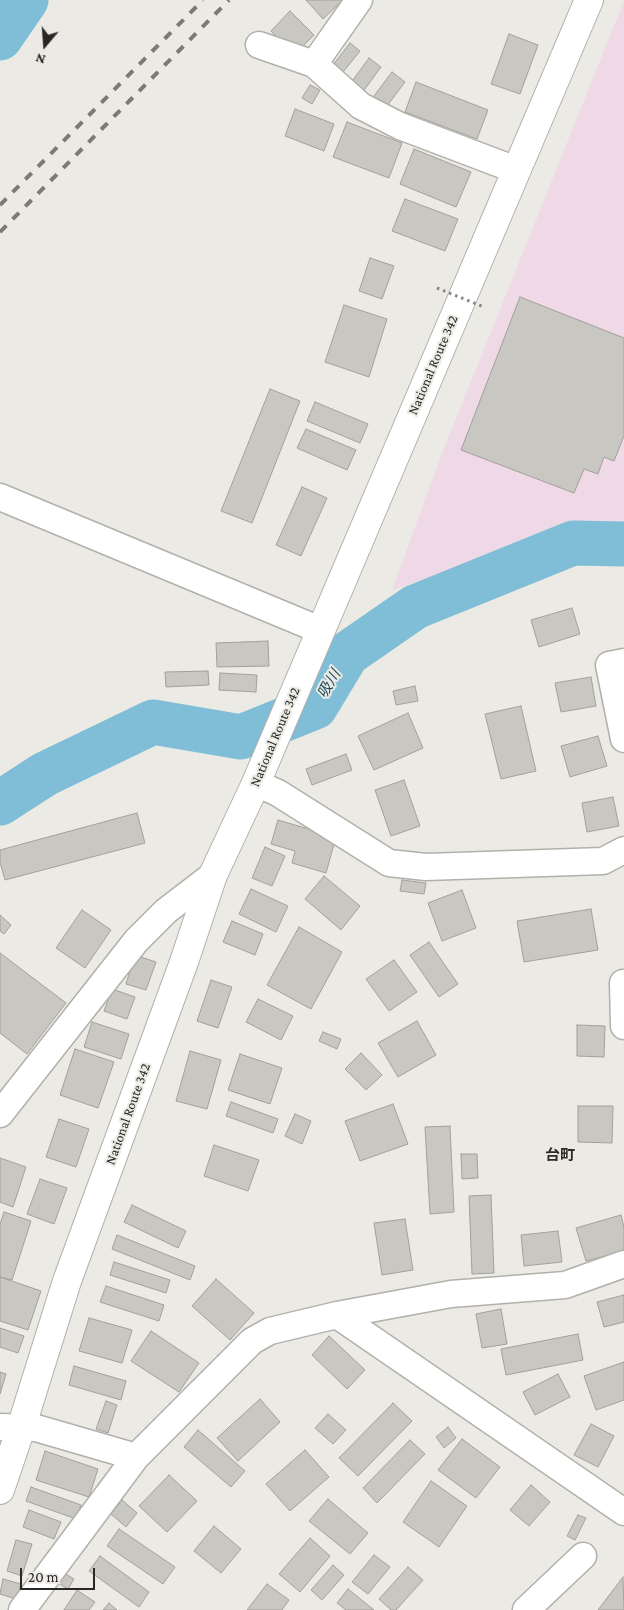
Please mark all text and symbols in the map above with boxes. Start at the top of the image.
north arrow [20,20,70,70]
text: N [33,50,47,68]
street label: National Route 342 [404,313,462,417]
water label: 吸川 [314,667,344,701]
street label: National Route 342 [246,685,304,789]
street label: National Route 342 [102,1061,154,1167]
district label: 台町 [545,1146,575,1164]
scale bar [22,1558,98,1590]
text: 20 m [28,1569,59,1585]

